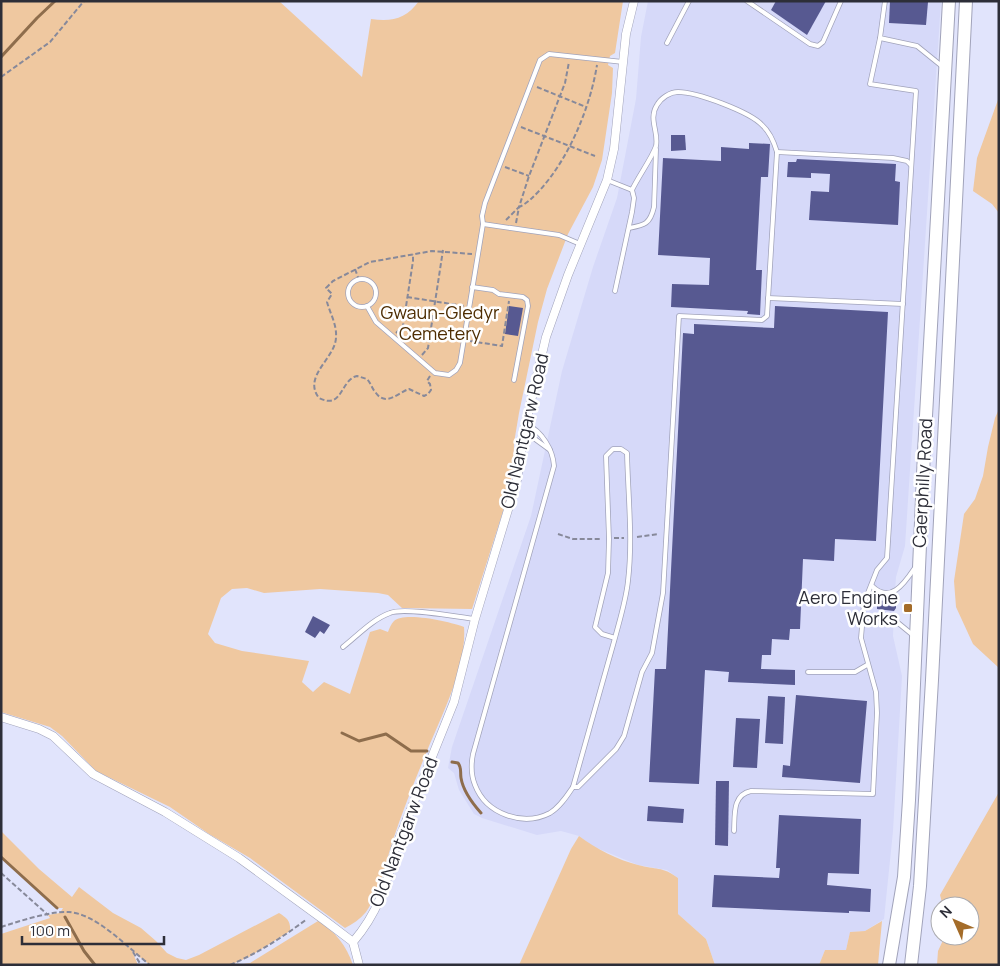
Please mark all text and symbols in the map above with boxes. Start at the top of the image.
park label: Gwaun-Gledyr Cemetery [381,300,500,345]
street label: Old Nantgarw Road [494,351,554,511]
street label: Caerphilly Road [907,418,937,548]
place label: Aero Engine Works [799,585,898,630]
marker: Aero Engine Works [902,602,914,614]
street label: Old Nantgarw Road [363,753,443,910]
north arrow [930,896,980,946]
text: N [935,901,956,922]
scale bar [22,914,165,946]
text: 100 m [30,920,70,941]

